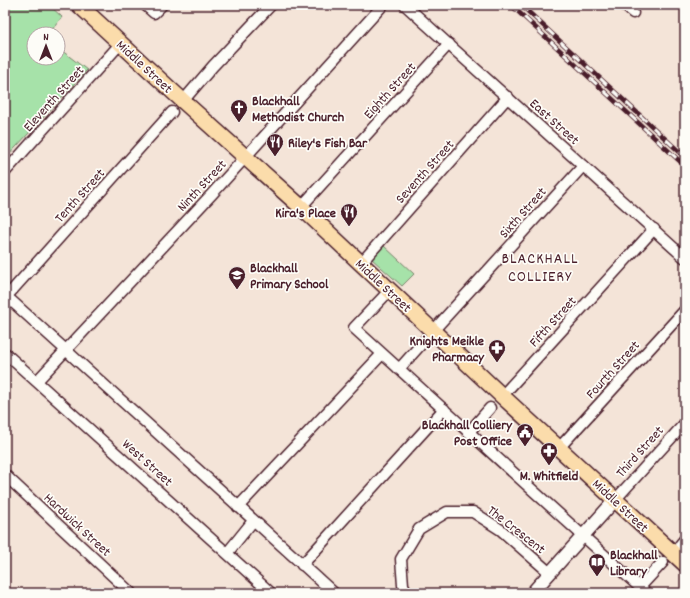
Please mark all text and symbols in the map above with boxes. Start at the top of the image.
north arrow [26,26,66,66]
text: N [43,30,49,46]
street label: Middle Street [111,36,176,99]
street label: Eighth Street [360,59,421,124]
street label: Eleventh Street [19,62,90,137]
place label: Blackhall Methodist Church [252,92,345,128]
street label: East Street [524,95,583,150]
church icon: Blackhall Methodist Church [229,98,249,123]
restaurant icon: Riley's Fish Bar [265,132,285,157]
place label: Riley's Fish Bar [288,134,368,154]
street label: Seventh Street [391,136,460,209]
street label: Ninth Street [173,156,232,217]
street label: Tenth Street [51,165,110,228]
street label: Sixth Street [495,183,552,243]
restaurant icon: Kira's Place [339,202,359,227]
place label: Kira's Place [275,204,336,224]
district label: BLACKHALL COLLIERY [501,248,579,289]
street label: Middle Street [350,255,415,318]
place label: Blackhall Primary School [250,259,329,295]
school or university icon: Blackhall Primary School [227,265,247,290]
street label: Fifth Street [525,292,582,352]
place label: Knights Meikle Pharmacy [410,332,485,368]
street label: Fourth Street [582,337,645,404]
pharmacy icon: Knights Meikle Pharmacy [487,338,507,363]
place label: Blackhall Colliery Post Office [422,416,513,452]
public building icon: Blackhall Colliery Post Office [515,422,535,447]
street label: Third Street [612,422,669,483]
street label: West Street [117,435,177,492]
pharmacy icon: M. Whitfield [539,441,559,466]
place label: M. Whitfield [520,467,579,487]
street label: Middle Street [587,475,652,538]
street label: Hardwick Street [38,489,115,562]
street label: The Crescent [482,501,549,560]
place label: Blackhall Library [610,546,658,582]
library icon: Blackhall Library [587,552,607,577]

